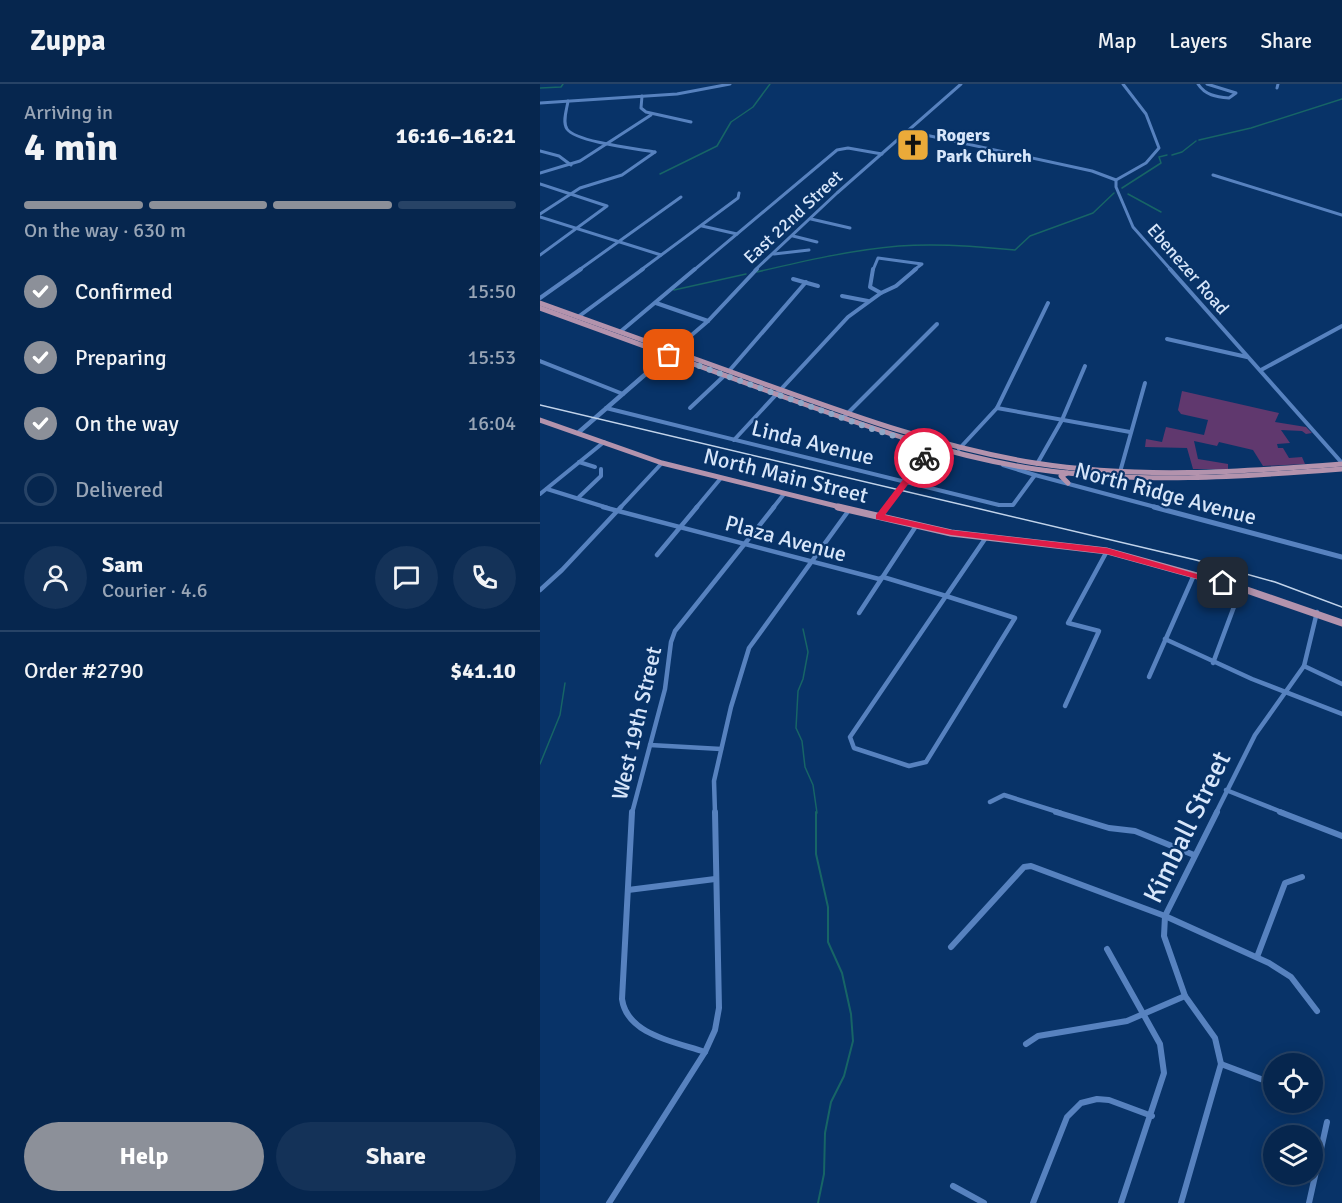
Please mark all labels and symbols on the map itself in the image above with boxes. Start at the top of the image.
place label: Rogers Park Church [936,124,1032,167]
church icon: Rogers Park Church [895,127,931,163]
street label: East 22nd Street [739,166,847,268]
street label: Ebenezer Road [1142,219,1234,319]
pin [643,329,694,380]
street label: Linda Avenue [749,414,877,471]
courier [894,428,954,488]
street label: North Main Street [701,442,871,509]
street label: North Ridge Avenue [1072,456,1259,531]
street label: Plaza Avenue [722,509,850,568]
pin [1197,557,1248,608]
street label: West 19th Street [606,643,667,802]
street label: Kimball Street [1137,746,1238,908]

